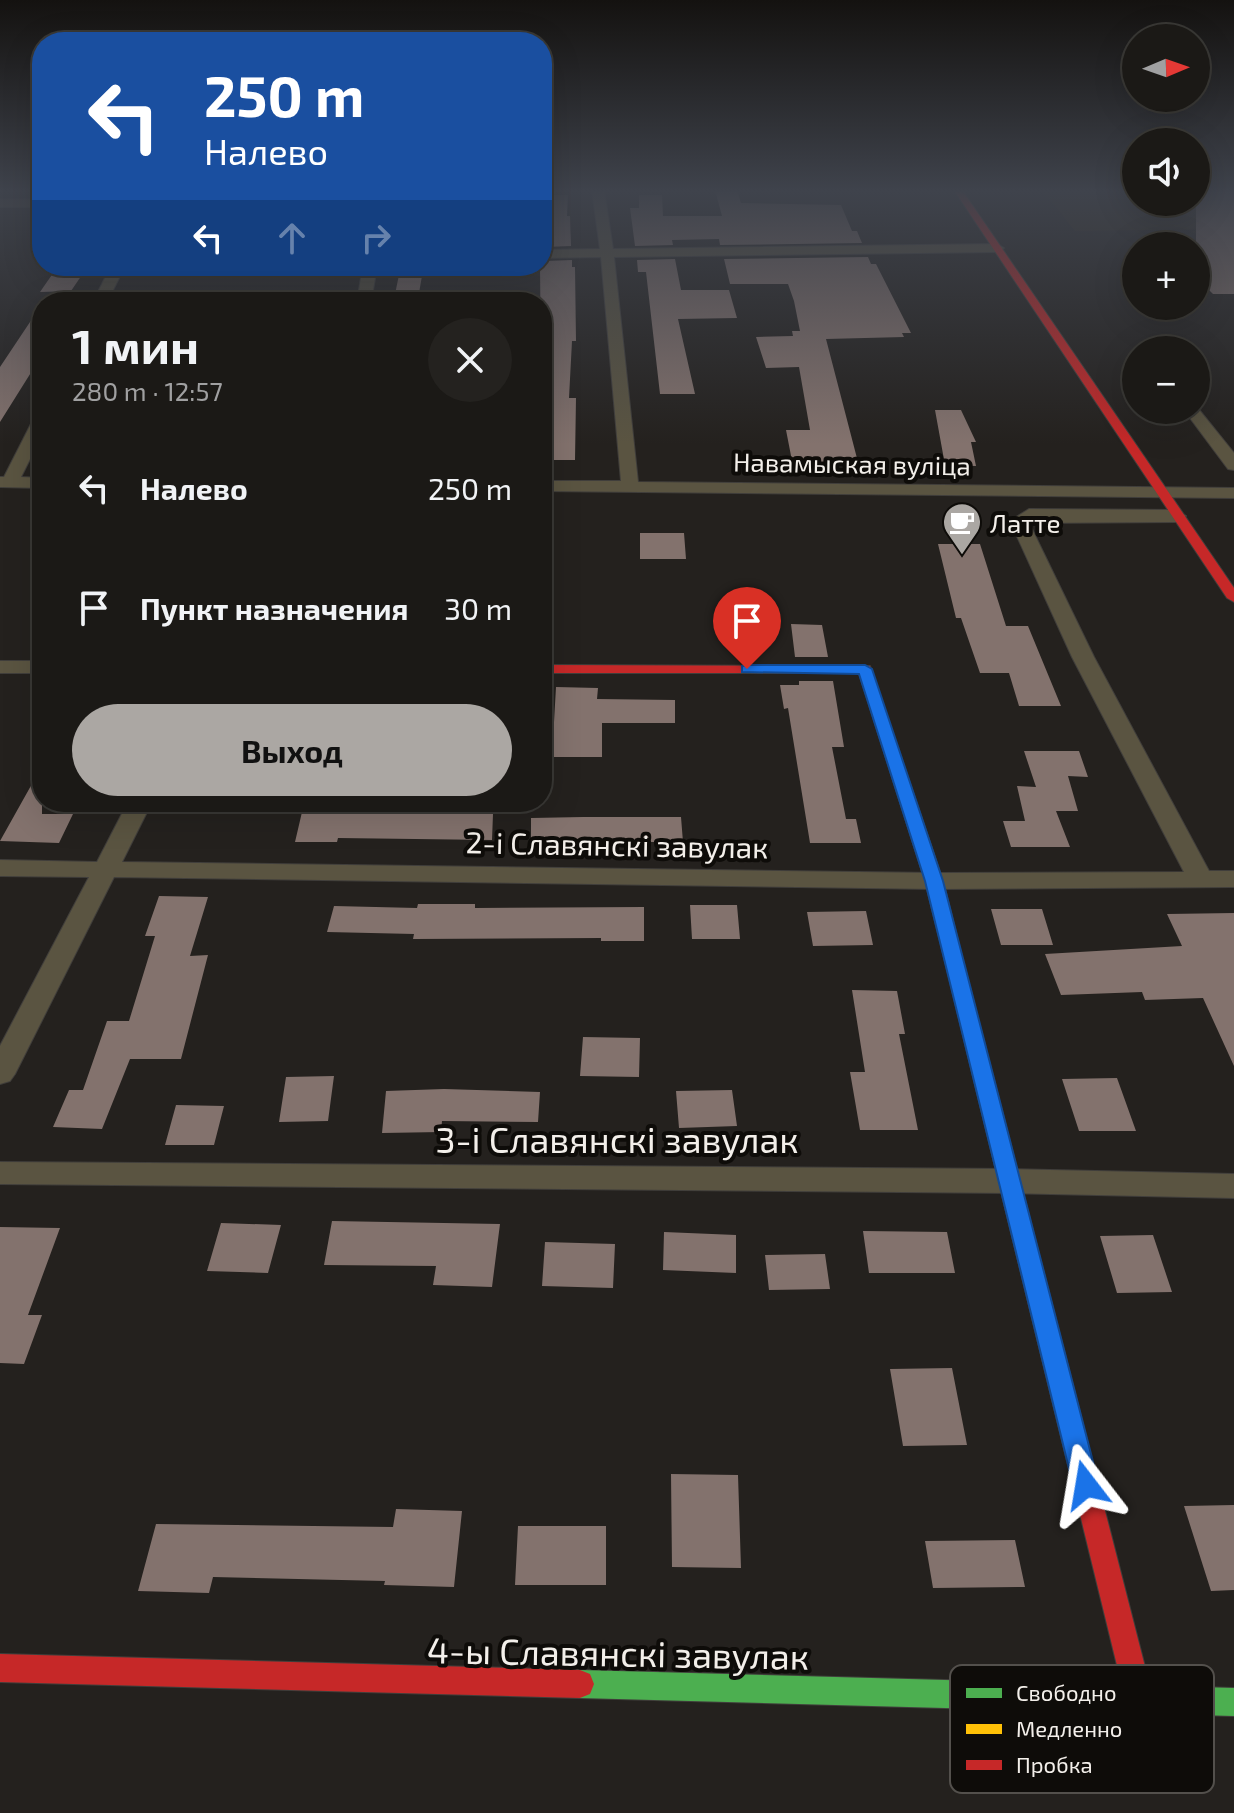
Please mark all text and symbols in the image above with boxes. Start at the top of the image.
north arrow [1122,24,1210,112]
map controls [1122,24,1210,424]
text: 250 m [204,61,364,128]
icon: left [72,64,176,168]
button: sound [1122,128,1210,216]
text: Налево [204,129,328,172]
icon: left [186,216,230,260]
icon: ahead [270,216,314,260]
icon: right [354,216,398,260]
button: + [1122,232,1210,320]
text: 1 мин [72,316,199,374]
button: close [428,318,512,402]
button: − [1122,336,1210,424]
text: 280 m · 12:57 [72,375,223,406]
street label: Навамыская вуліца [733,445,971,482]
icon: left [72,466,116,510]
text: Налево [140,470,248,506]
text: 250 m [428,470,512,506]
cafe icon: Латте [941,501,983,556]
place label: Латте [990,507,1061,538]
icon: arrive [72,586,116,630]
pin [713,587,781,669]
text: Пункт назначения [140,590,408,626]
text: 30 m [444,590,512,626]
icon: arrive [725,599,769,643]
button: Выход [72,704,512,796]
street label: 2-і Славянскі завулак [465,823,769,866]
street label: 3-і Славянскі завулак [435,1117,799,1161]
position arrow [1044,1443,1128,1527]
street label: 4-ы Славянскі завулак [427,1627,809,1678]
legend [950,1665,1214,1793]
text: Свободно [1016,1679,1116,1705]
text: Медленно [1016,1715,1122,1741]
text: Пробка [1016,1751,1093,1777]

